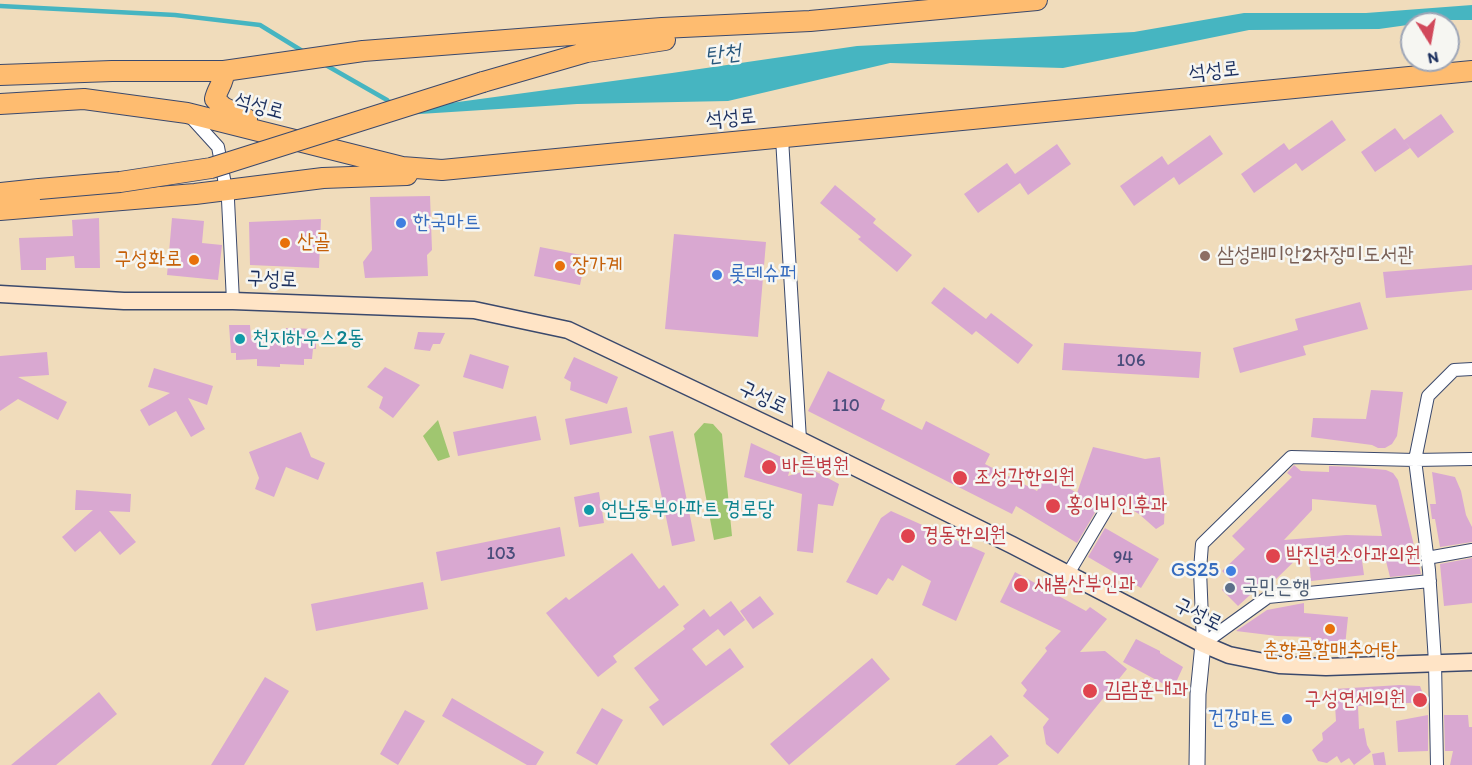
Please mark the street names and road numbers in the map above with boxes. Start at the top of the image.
street label: 석성로 [1187,57,1241,87]
street label: 석성로 [231,88,287,126]
street label: 석성로 [705,104,757,134]
street label: 구성로 [246,267,298,293]
street label: 구성로 [735,376,791,420]
street label: 구성로 [1170,593,1226,637]

